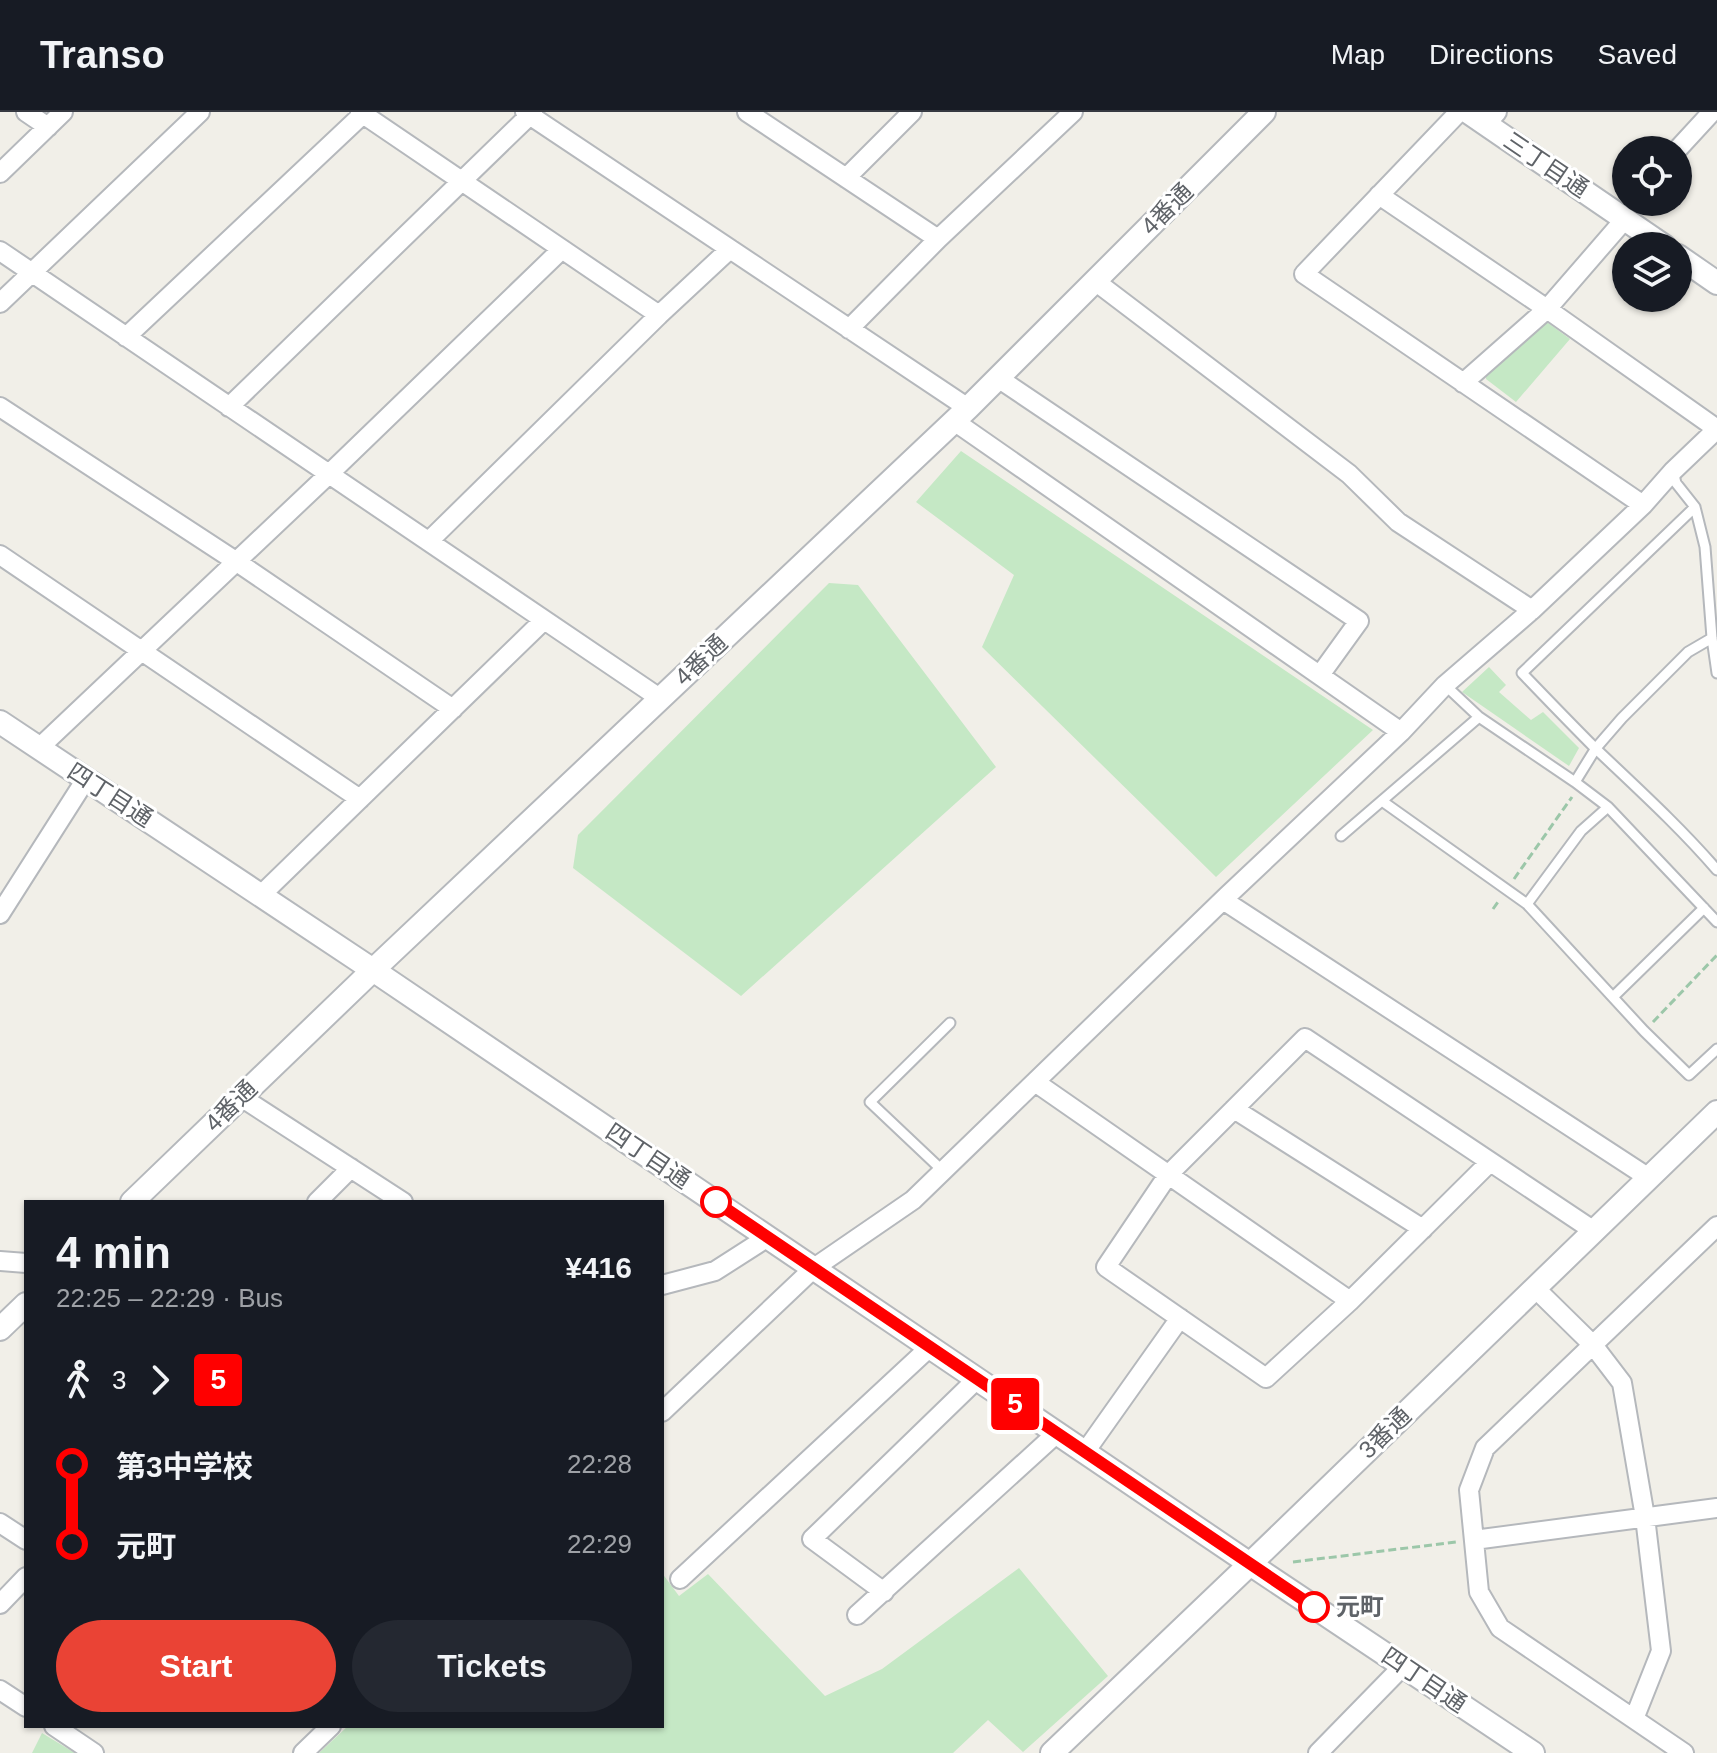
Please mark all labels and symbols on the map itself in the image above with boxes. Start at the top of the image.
street label: 三丁目通 [1499,127,1594,203]
street label: 4番通 [1135,177,1198,240]
street label: 4番通 [669,629,732,690]
street label: 四丁目通 [63,757,158,832]
street label: 4番通 [199,1075,262,1137]
street label: 四丁目通 [601,1118,696,1194]
unlabelled marker [701,1187,731,1217]
line badge: 5 [989,1378,1041,1430]
street label: 3番通 [1353,1402,1416,1464]
marker: 元町 [1299,1592,1329,1622]
place label: 元町 [1336,1593,1384,1620]
street label: 四丁目通 [1377,1642,1472,1718]

